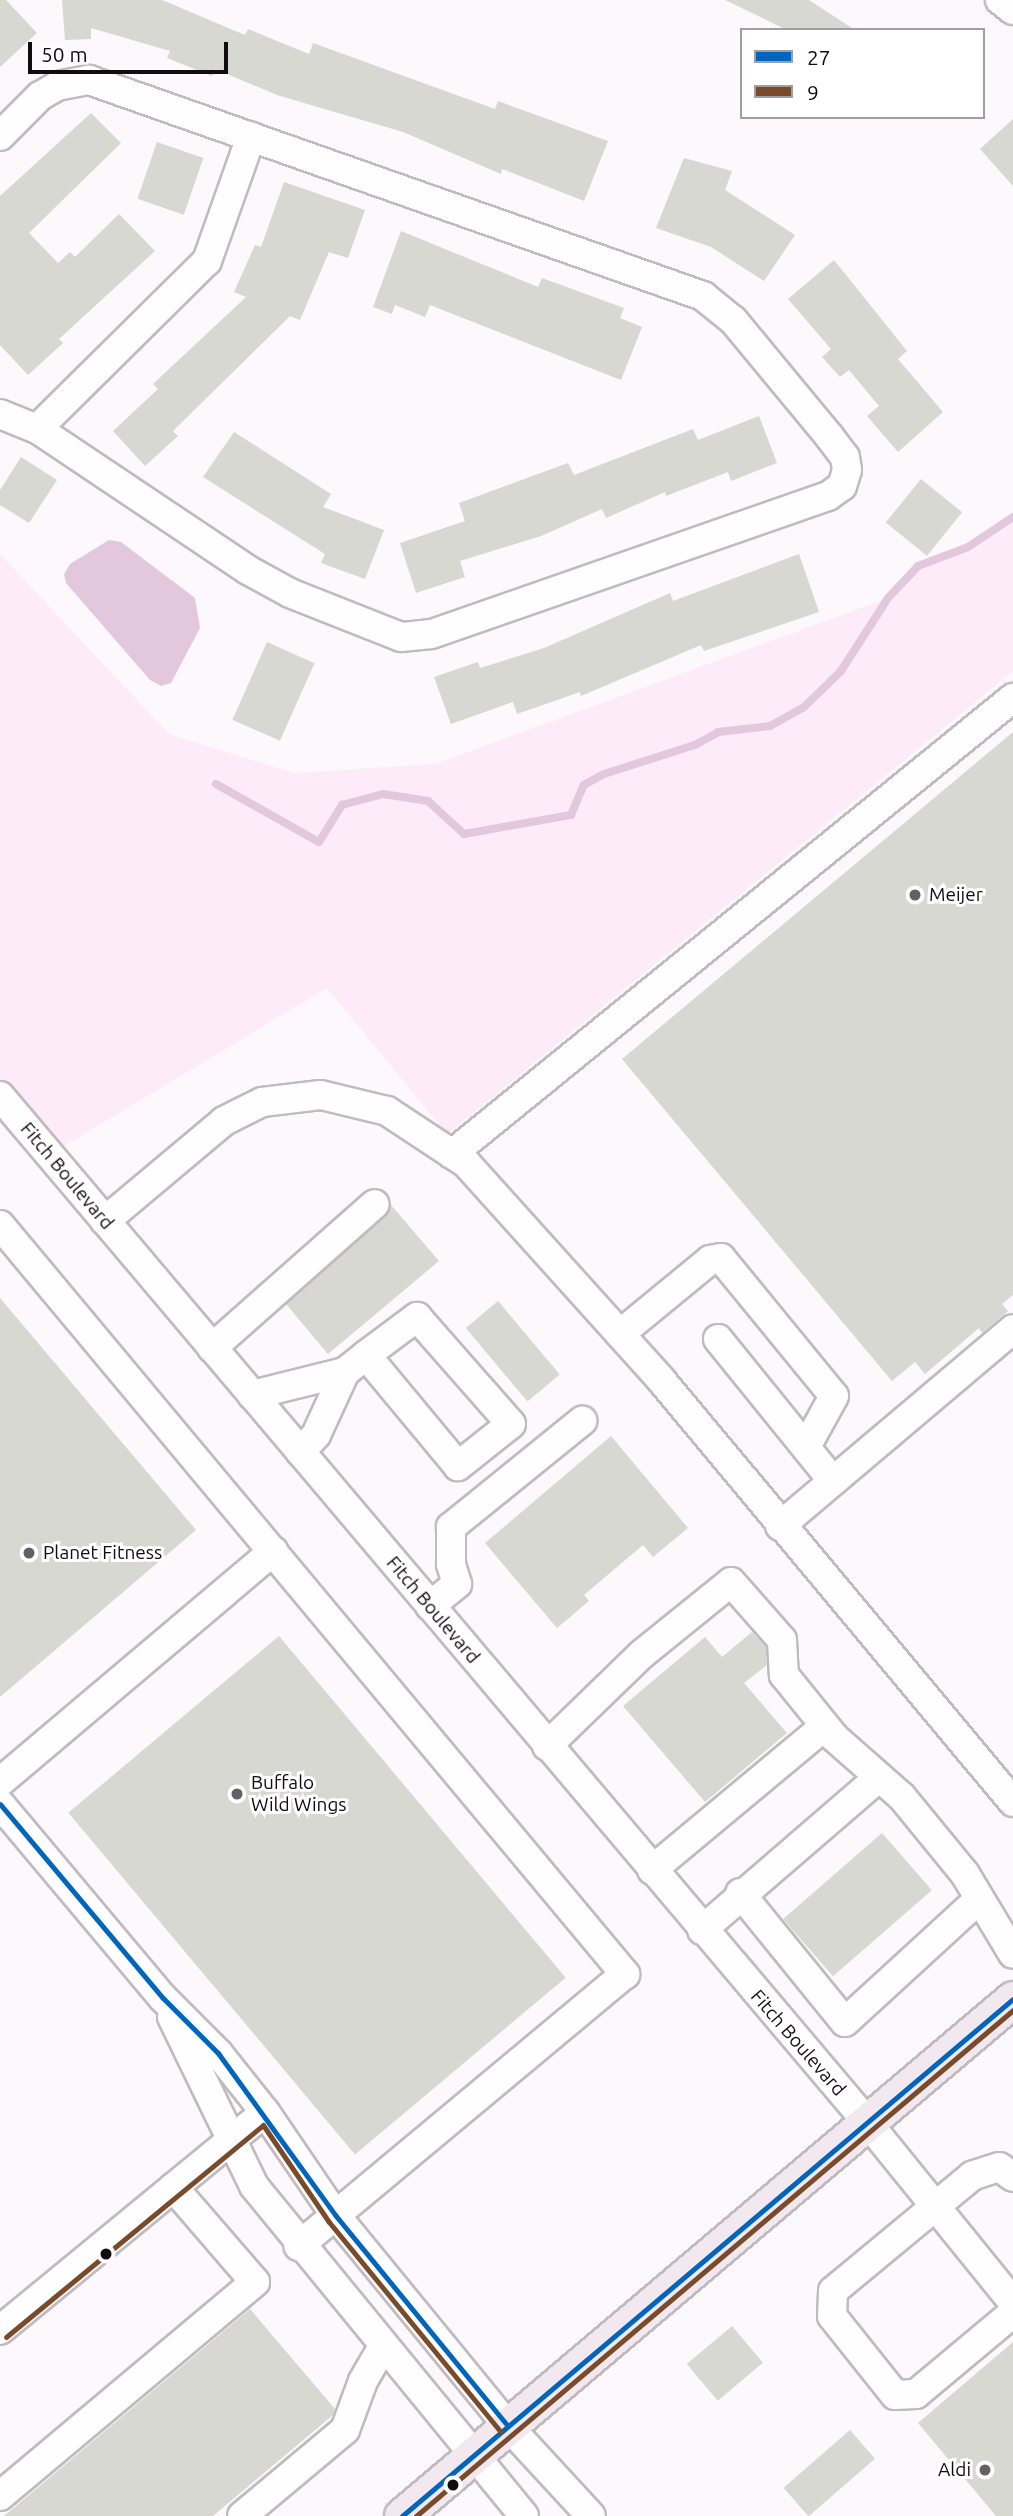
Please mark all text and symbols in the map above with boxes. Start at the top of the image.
scale bar [32,28,231,72]
legend [740,28,985,119]
text: 50 m [41,42,88,66]
text: 27 [807,45,831,69]
text: 9 [807,80,819,104]
place label: Meijer [929,884,983,906]
marker: Meijer [907,887,923,903]
street label: Fitch Boulevard [16,1118,118,1234]
place label: Planet Fitness [43,1542,162,1564]
marker: Planet Fitness [21,1545,37,1561]
street label: Fitch Boulevard [382,1552,484,1668]
place label: Buffalo Wild Wings [251,1772,347,1816]
marker: Buffalo Wild Wings [229,1786,245,1802]
street label: Fitch Boulevard [746,1985,850,2101]
unlabelled marker [99,2247,113,2261]
place label: Aldi [938,2459,971,2481]
marker: Aldi [977,2462,993,2478]
unlabelled marker [446,2478,460,2492]

